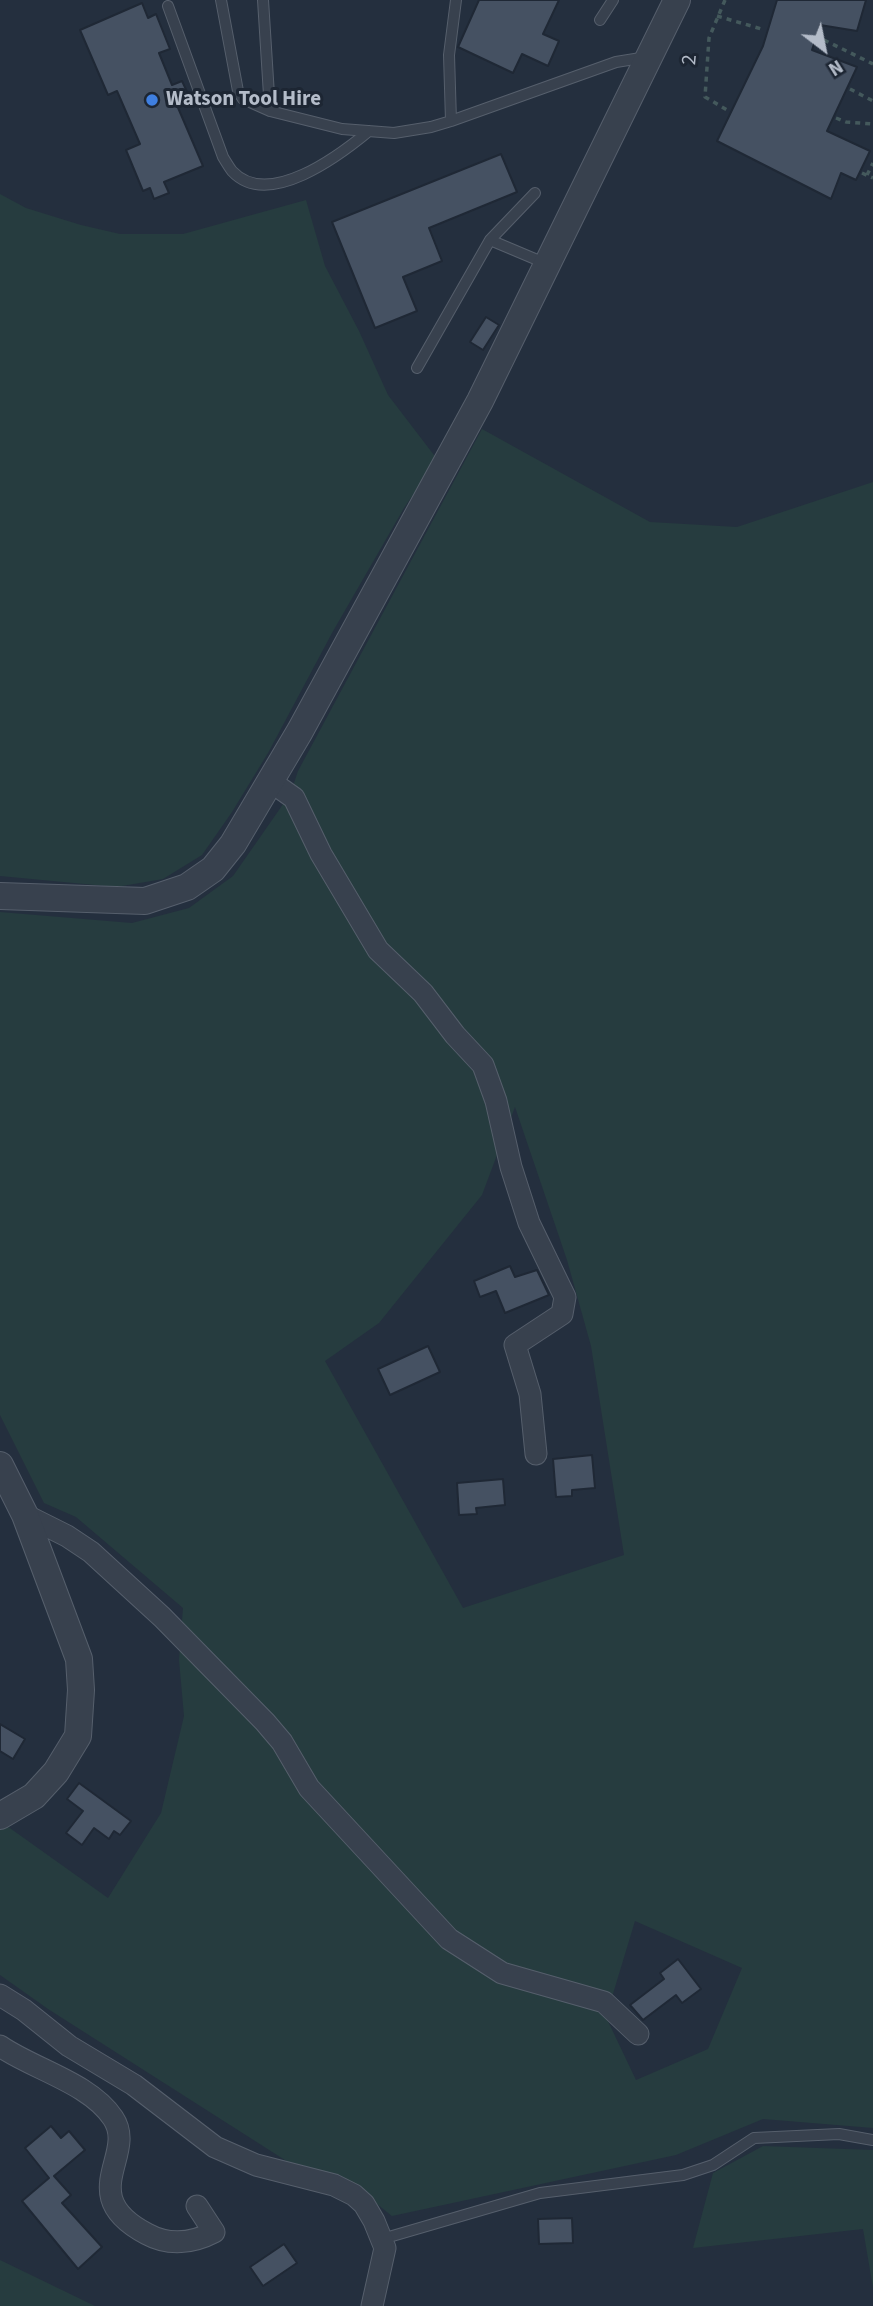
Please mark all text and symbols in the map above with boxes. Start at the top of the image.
north arrow [789,14,859,84]
text: N [823,52,848,82]
street label: 2 [678,54,704,66]
place label: Watson Tool Hire [166,87,321,113]
marker: Watson Tool Hire [144,92,160,108]

